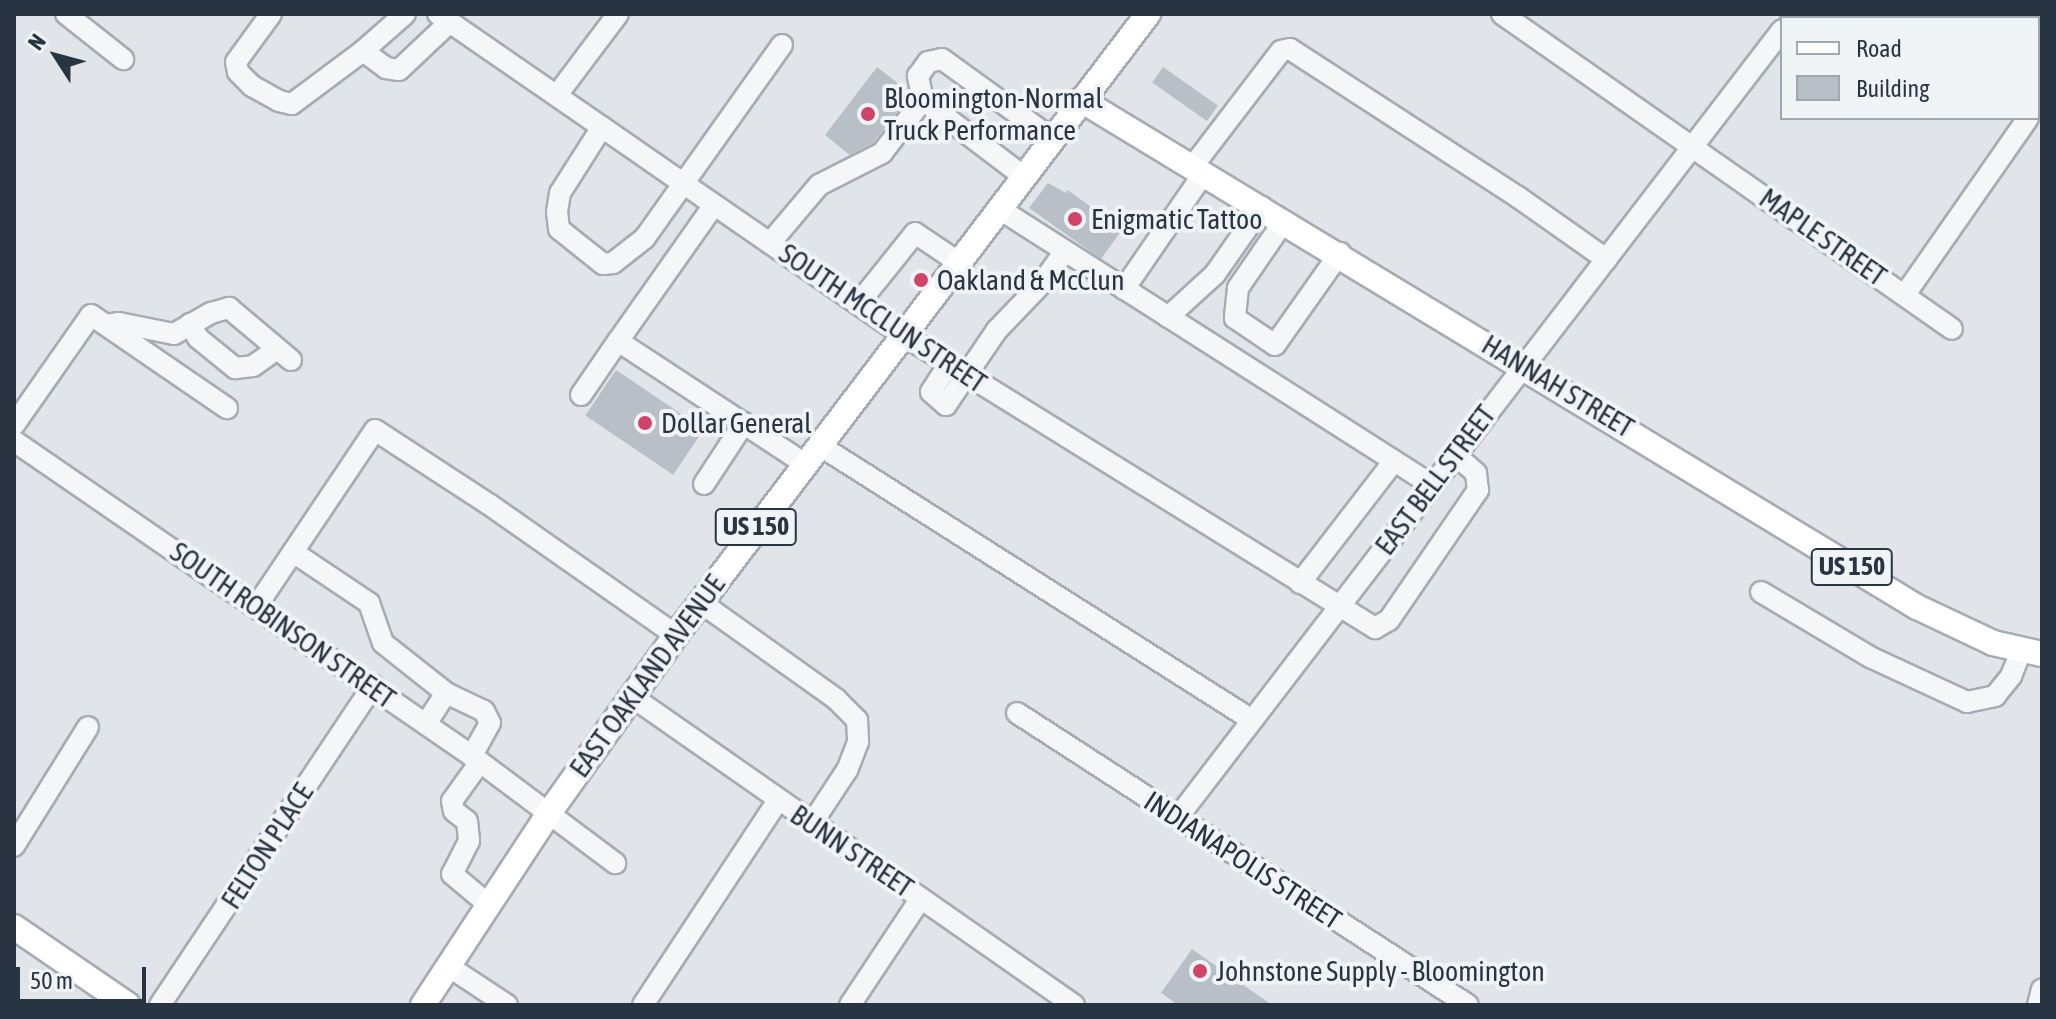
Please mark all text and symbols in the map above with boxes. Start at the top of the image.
north arrow [16,16,96,96]
legend [1780,16,2040,120]
text: N [22,29,51,55]
text: Road [1856,35,1902,62]
text: Building [1856,75,1929,102]
place label: Bloomington-Normal Truck Performance [884,81,1103,147]
marker: Bloomington-Normal Truck Performance [859,105,877,123]
street label: MAPLE STREET [1753,181,1893,293]
place label: Enigmatic Tattoo [1091,202,1262,236]
marker: Enigmatic Tattoo [1066,210,1084,228]
street label: SOUTH MCCLUN STREET [773,236,993,400]
place label: Oakland & McClun [937,263,1124,297]
marker: Oakland & McClun [912,271,930,289]
street label: HANNAH STREET [1476,328,1640,444]
street label: EAST BELL STREET [1368,399,1502,561]
place label: Dollar General [661,406,812,440]
marker: Dollar General [636,414,654,432]
road number: US 150 [714,505,798,549]
street label: SOUTH ROBINSON STREET [164,535,402,715]
road number: US 150 [1810,545,1894,589]
street label: EAST OAKLAND AVENUE [562,568,732,784]
street label: FELTON PLACE [214,777,320,915]
street label: INDIANAPOLIS STREET [1138,784,1348,936]
street label: BUNN STREET [784,798,920,904]
scale bar [20,951,150,1001]
place label: Johnstone Supply - Bloomington [1216,954,1545,988]
marker: Johnstone Supply - Bloomington [1191,962,1209,980]
text: 50 m [30,967,73,994]

